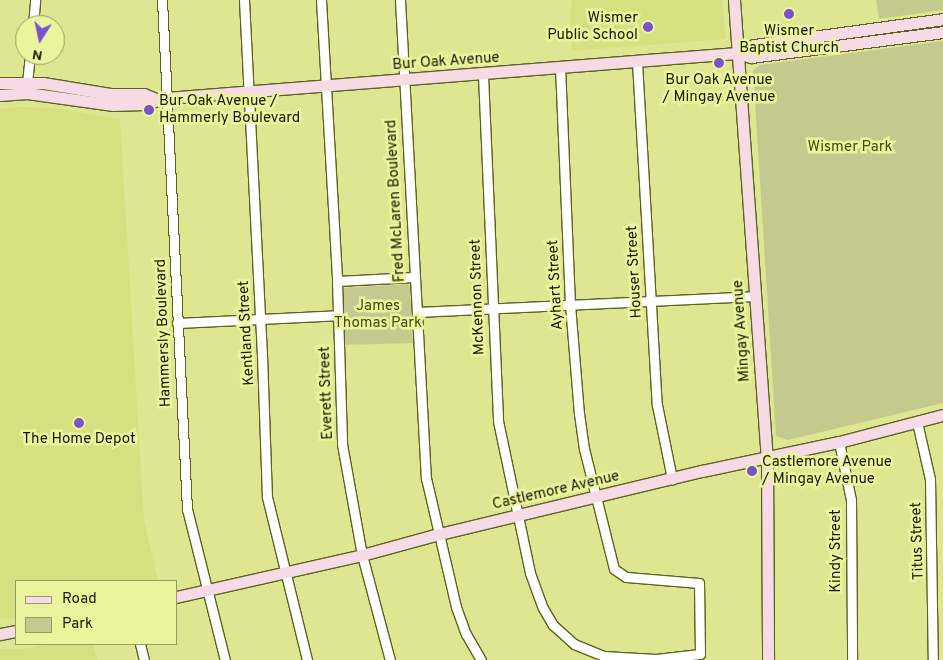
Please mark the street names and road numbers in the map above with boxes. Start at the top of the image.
street label: Bur Oak Avenue [392,49,500,75]
street label: Fred McLaren Boulevard [383,119,409,283]
street label: Houser Street [624,225,646,319]
street label: McKennon Street [467,239,489,355]
street label: Ayhart Street [545,239,567,331]
street label: Hammersly Boulevard [152,259,176,407]
street label: Mingay Avenue [729,279,755,383]
street label: Kentland Street [235,280,259,386]
street label: Everett Street [316,346,338,440]
street label: Castlemore Avenue [490,468,622,514]
street label: Titus Street [908,502,928,580]
street label: Kindy Street [828,509,846,593]

